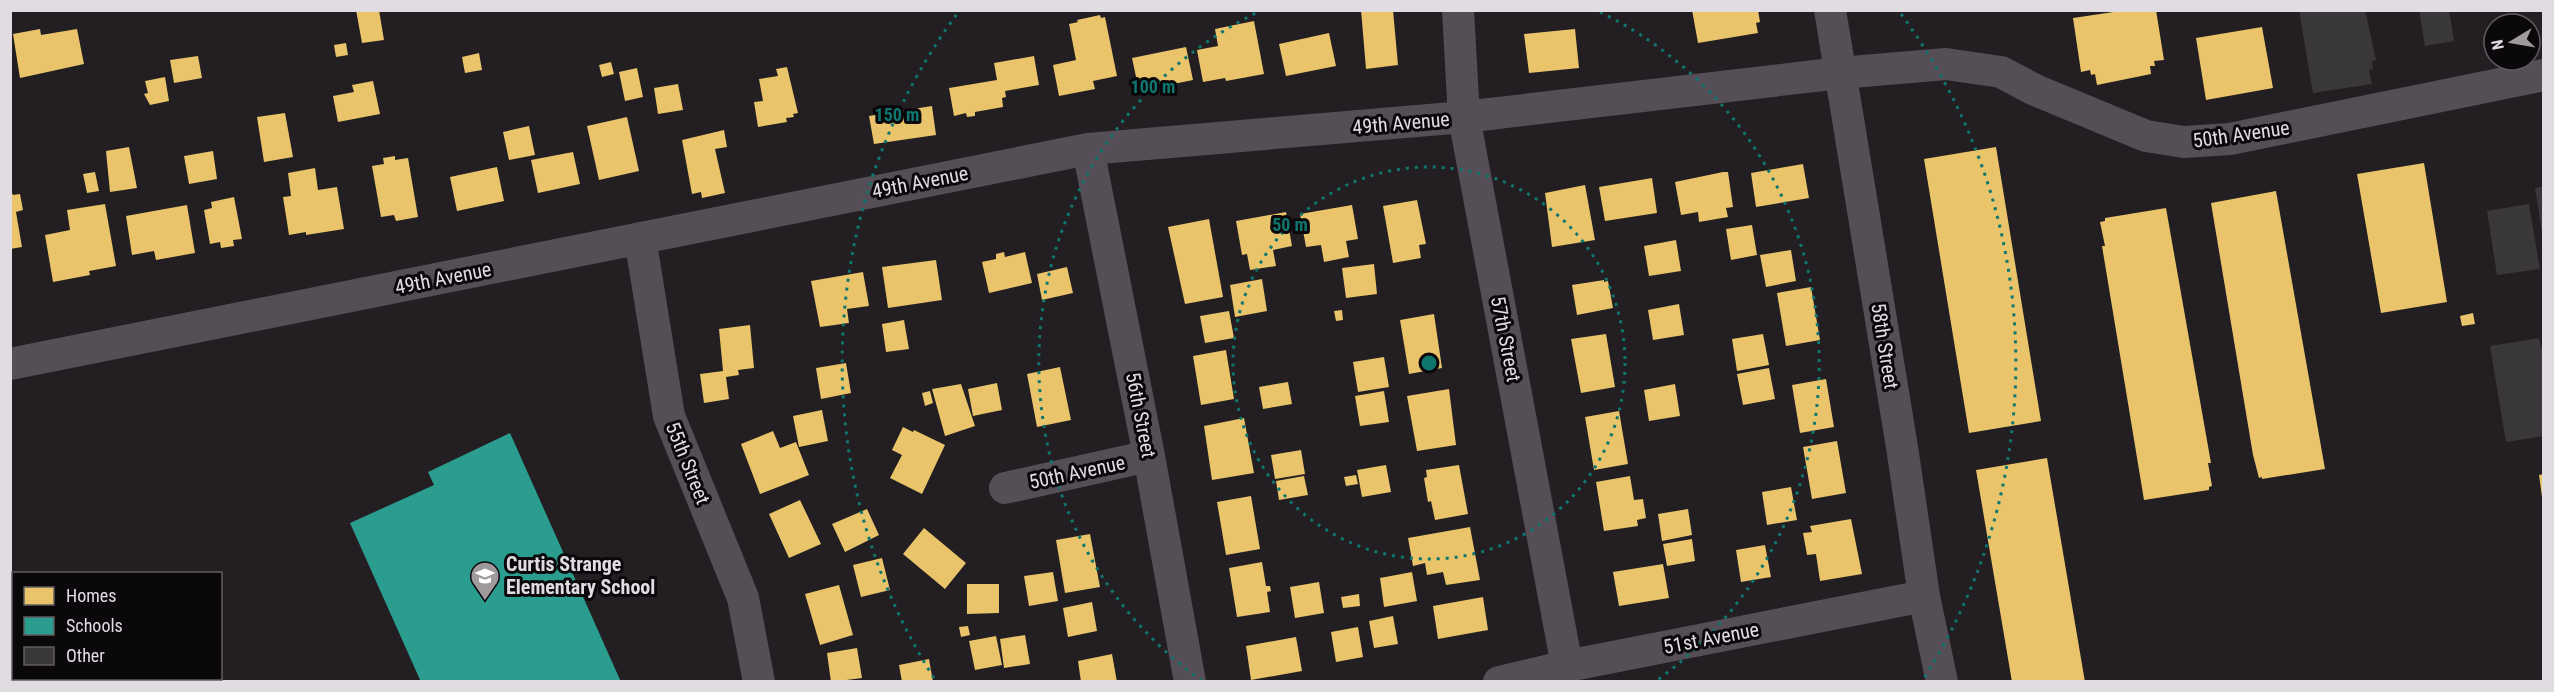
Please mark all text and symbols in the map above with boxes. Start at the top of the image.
north arrow [2482,12,2542,72]
text: N [2488,38,2508,51]
text: 100 m [1131,76,1175,97]
text: 150 m [875,104,919,125]
street label: 49th Avenue [1351,107,1451,139]
street label: 50th Avenue [2191,115,2291,153]
street label: 49th Avenue [870,161,970,203]
text: 50 m [1272,214,1308,235]
street label: 49th Avenue [393,257,493,299]
street label: 57th Street [1486,294,1526,384]
street label: 58th Street [1866,301,1904,391]
centre of rings [1419,353,1439,373]
street label: 56th Street [1121,370,1161,460]
street label: 55th Street [661,418,715,508]
street label: 50th Avenue [1027,450,1127,494]
place label: Curtis Strange Elementary School [506,552,655,599]
school or university icon: Curtis Strange Elementary School [469,560,501,602]
legend [12,572,222,680]
text: Homes [66,585,116,606]
text: Schools [66,615,123,636]
street label: 51st Avenue [1661,617,1761,659]
text: Other [66,645,105,666]

